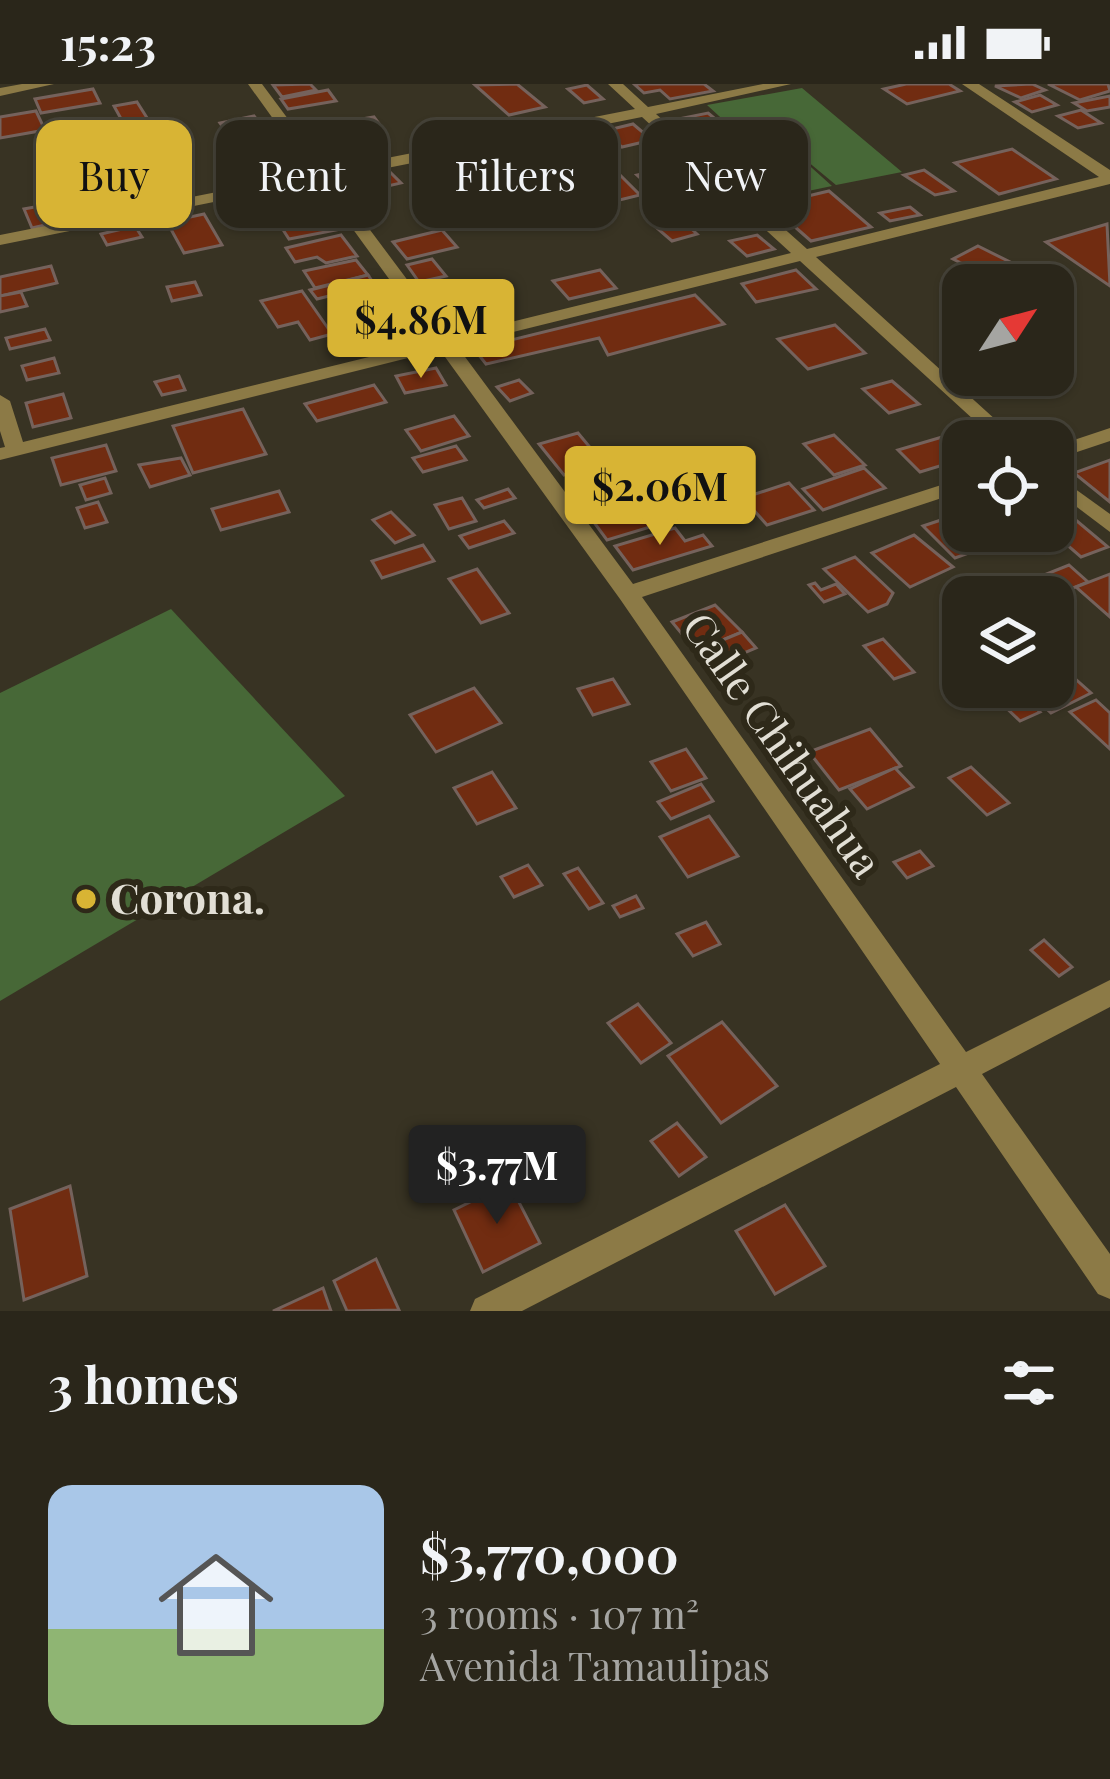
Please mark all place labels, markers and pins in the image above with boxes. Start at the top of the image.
pin: $4.86M [323,279,519,381]
pin: $2.06M [562,446,758,548]
place label: Corona. [110,869,265,925]
marker: Corona. [73,886,99,912]
pin: $3.77M [399,1125,595,1227]

